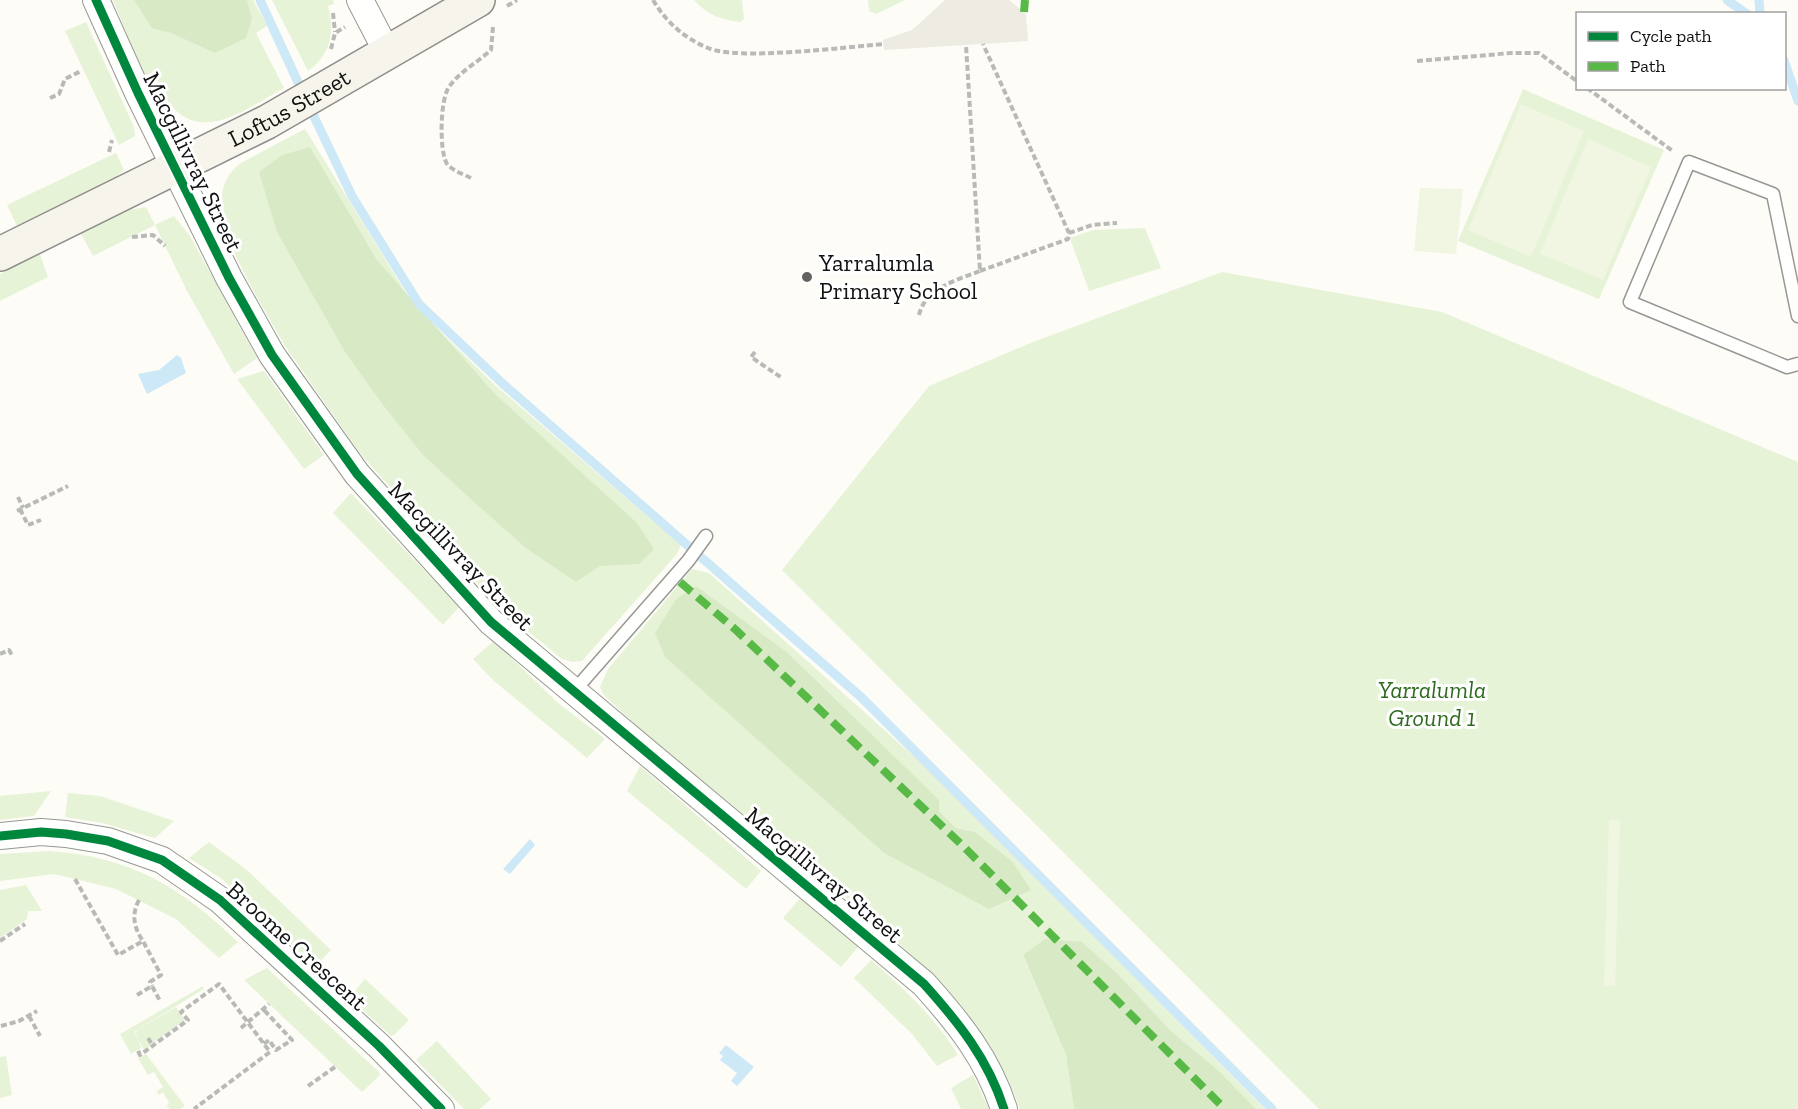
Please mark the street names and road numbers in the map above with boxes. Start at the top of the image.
street label: Loftus Street [223,62,355,153]
street label: Macgillivray Street [137,67,250,256]
street label: Macgillivray Street [383,475,540,636]
street label: Macgillivray Street [740,800,909,949]
street label: Broome Crescent [221,875,374,1016]

